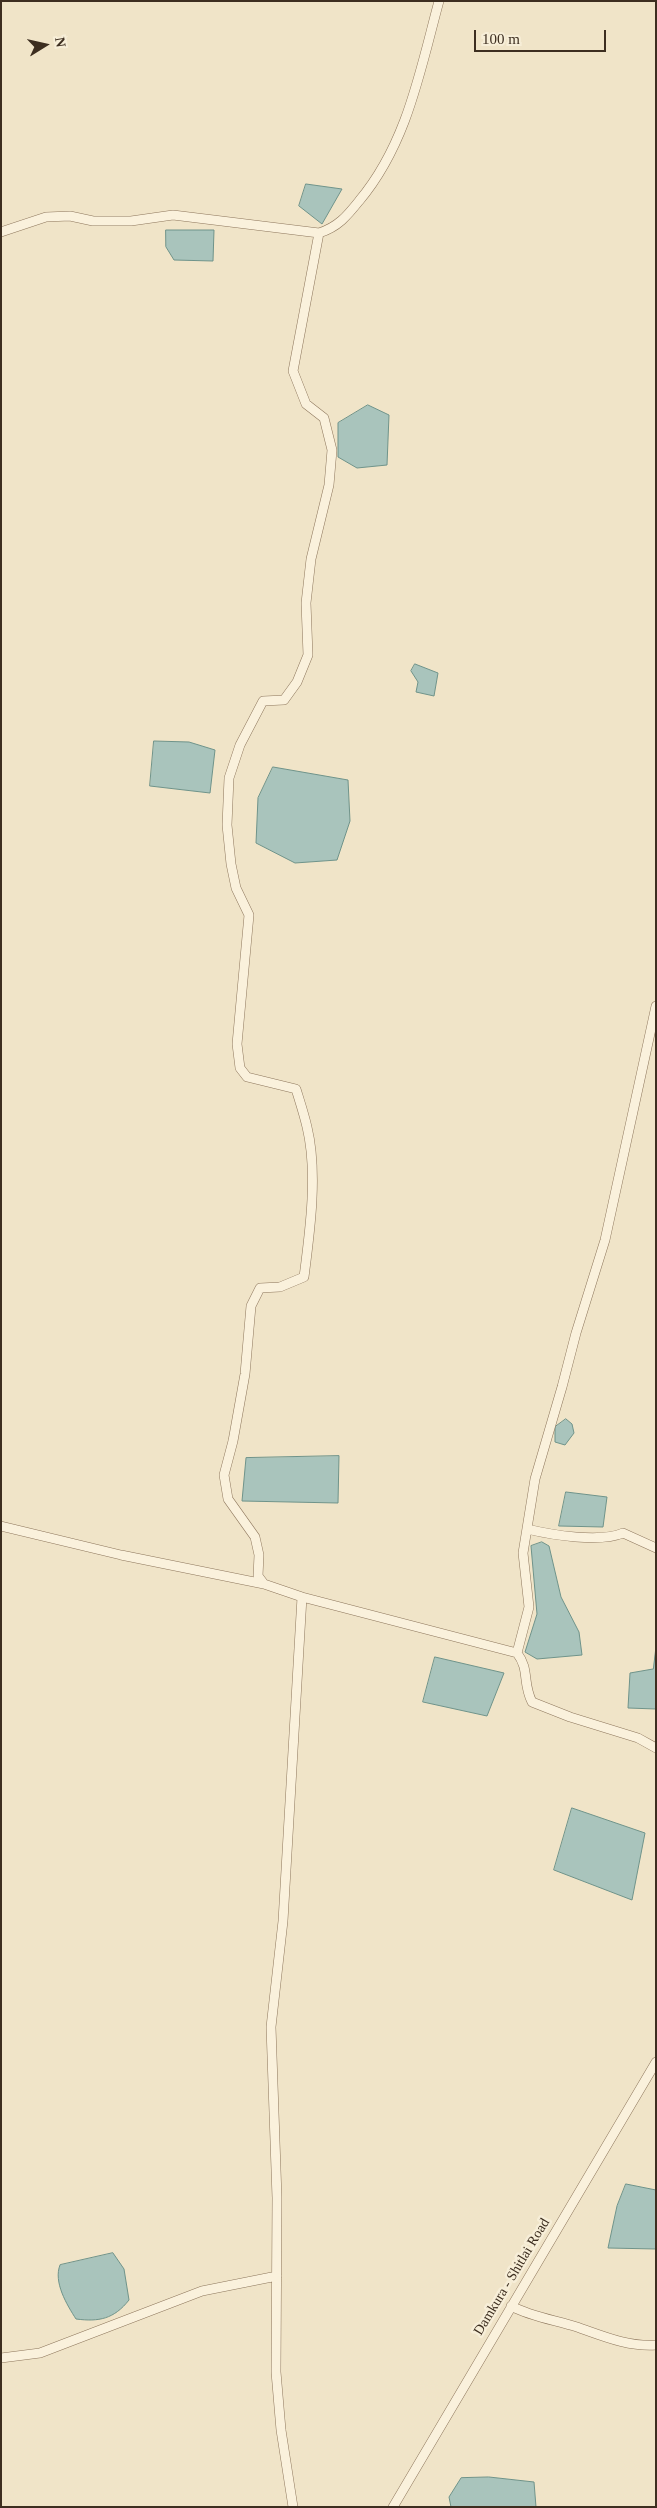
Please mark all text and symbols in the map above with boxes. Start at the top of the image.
north arrow [20,20,70,70]
scale bar [477,20,610,52]
text: 100 m [482,31,520,47]
text: N [52,36,69,49]
street label: Damkura - Shitlai Road [470,2216,554,2338]

